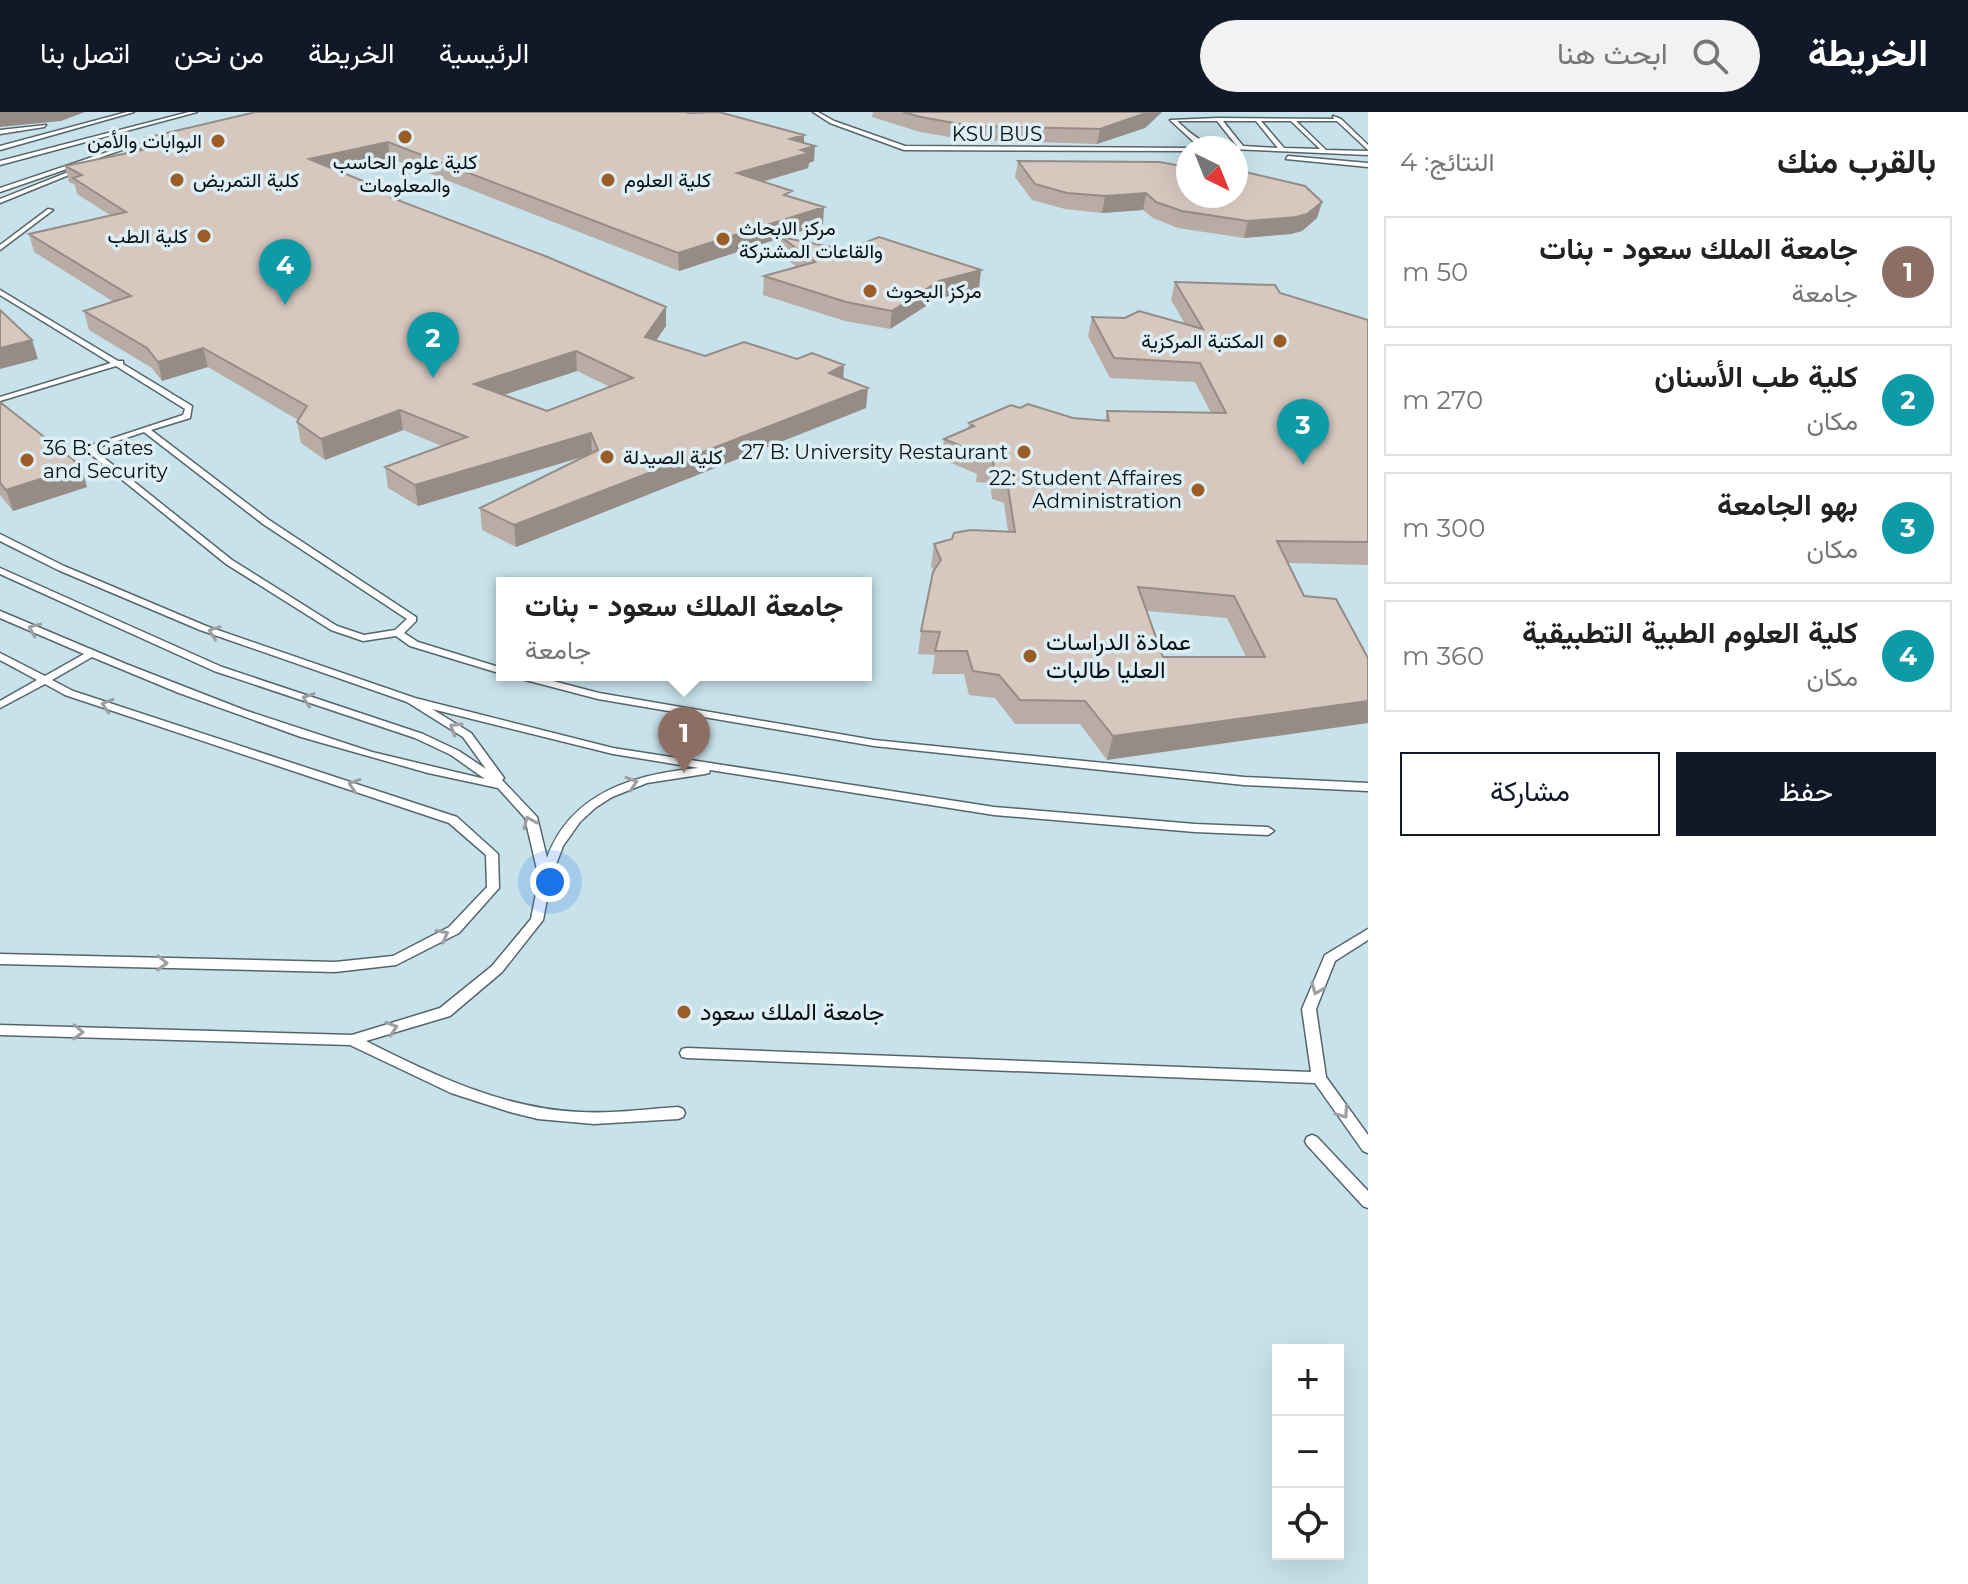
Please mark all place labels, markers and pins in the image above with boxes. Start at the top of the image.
marker: كلية علوم الحاسب والمعلومات [396,128,414,146]
place label: البوابات والأمن [87,129,202,154]
marker: البوابات والأمن [209,132,227,150]
place label: كلية علوم الحاسب والمعلومات [333,150,477,198]
place label: كلية التمريض [193,168,300,193]
place label: كلية العلوم [624,168,711,193]
marker: كلية التمريض [168,171,186,189]
marker: كلية العلوم [599,171,617,189]
place label: مركز الابحاث والقاعات المشتركة [739,216,883,264]
place label: كلية الطب [107,224,188,248]
marker: كلية الطب [195,227,213,245]
marker: مركز الابحاث والقاعات المشتركة [714,230,732,248]
pin: 4 [259,239,311,305]
place label: مركز البحوث [886,279,982,304]
marker: مركز البحوث [861,282,879,300]
pin: 2 [407,312,459,378]
place label: المكتبة المركزية [1141,329,1264,354]
marker: المكتبة المركزية [1271,332,1289,350]
pin: 3 [1277,399,1329,465]
place label: 36 B: Gates and Security [43,436,168,483]
place label: 27 B: University Restaurant [741,440,1008,464]
marker: 27 B: University Restaurant [1015,443,1033,461]
place label: كلية الصيدلة [623,445,723,469]
marker: كلية الصيدلة [598,448,616,466]
marker: 36 B: Gates and Security [18,451,36,469]
place label: 22: Student Affaires Administration [989,466,1182,513]
marker: 22: Student Affaires Administration [1189,481,1207,499]
place label: عمادة الدراسات العليا طالبات [1046,627,1191,684]
marker: عمادة الدراسات العليا طالبات [1021,647,1039,665]
pin: 1 [658,707,710,773]
place label: جامعة الملك سعود [700,997,884,1027]
marker: جامعة الملك سعود [675,1003,693,1021]

